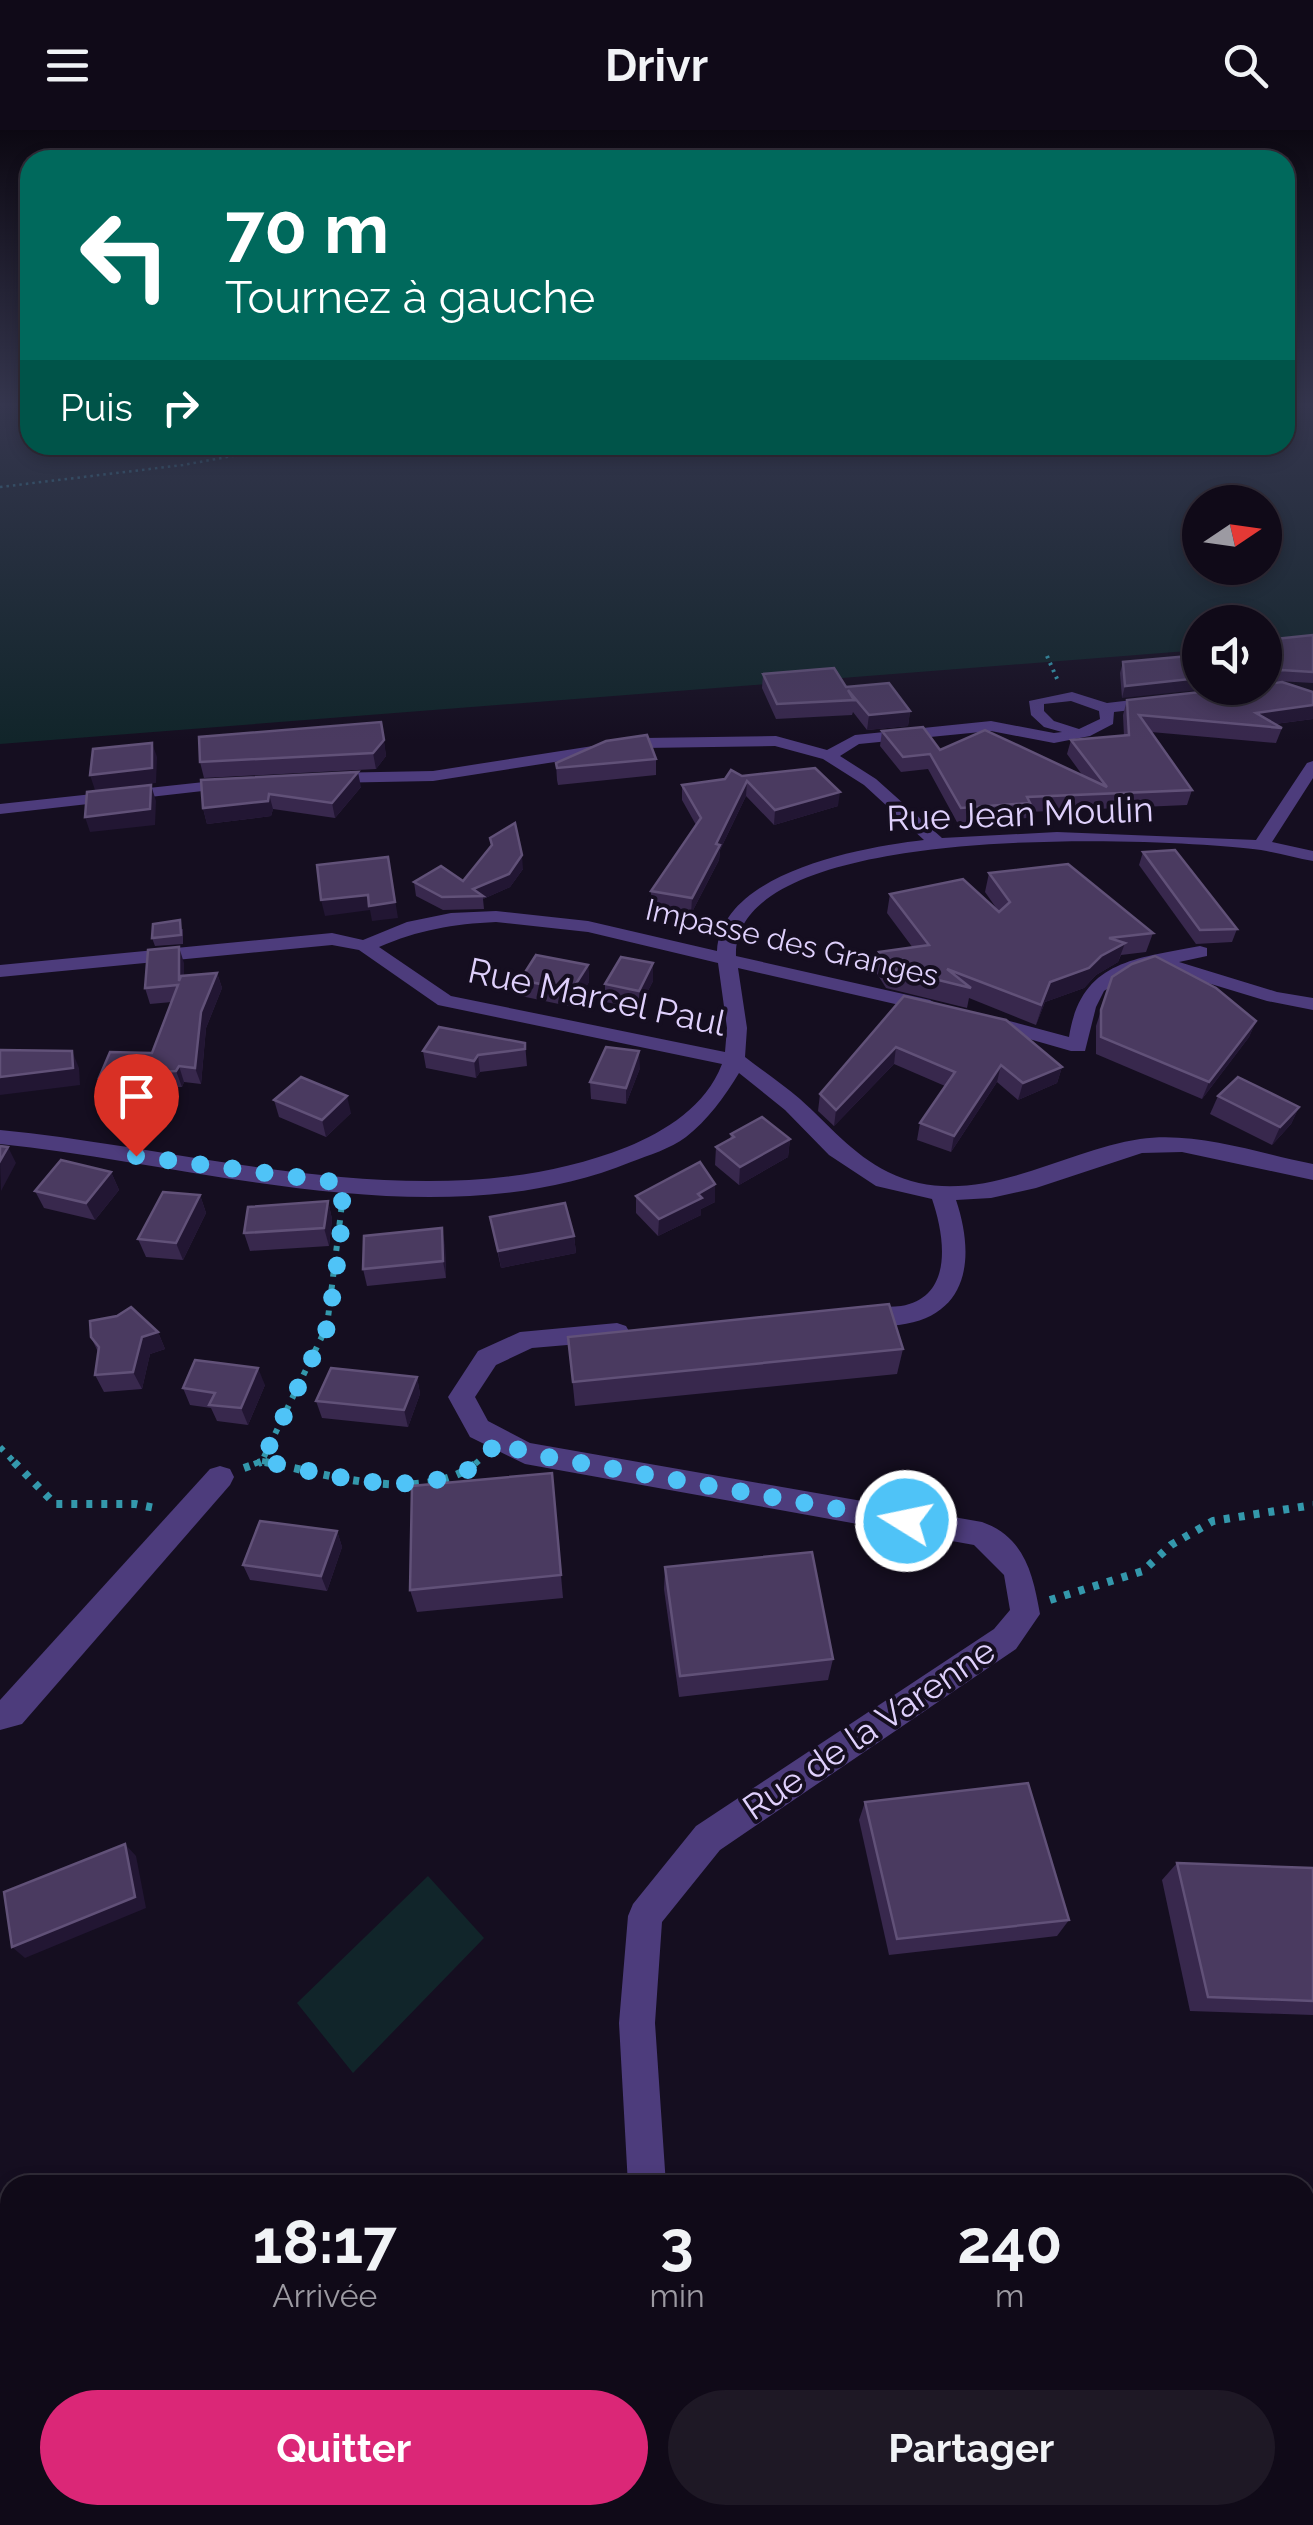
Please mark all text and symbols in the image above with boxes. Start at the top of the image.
icon: menu [40,38,95,93]
icon: search [1218,38,1273,93]
text: Drivr [605,39,708,92]
text: 70 m [225,187,389,269]
icon: left [60,190,190,320]
text: Tournez à gauche [225,271,595,324]
icon: right [153,380,208,435]
text: Puis [60,385,133,430]
north arrow [1182,485,1282,585]
map controls [1182,485,1282,705]
button: sound [1182,605,1282,705]
street label: Rue Jean Moulin [886,788,1154,839]
street label: Impasse des Granges [643,892,942,993]
street label: Rue Marcel Paul [465,949,730,1044]
pin [94,1054,179,1157]
icon: arrive [109,1069,164,1124]
position arrow [854,1469,958,1573]
street label: Rue de la Varenne [735,1629,1002,1828]
text: 18:17 [253,2207,397,2277]
text: 3 [660,2207,694,2277]
text: 240 [957,2207,1062,2277]
text: Arrivée [272,2277,377,2314]
text: min [650,2277,705,2314]
text: m [995,2277,1024,2314]
button: Quitter [40,2390,648,2505]
button: Partager [668,2390,1275,2505]

